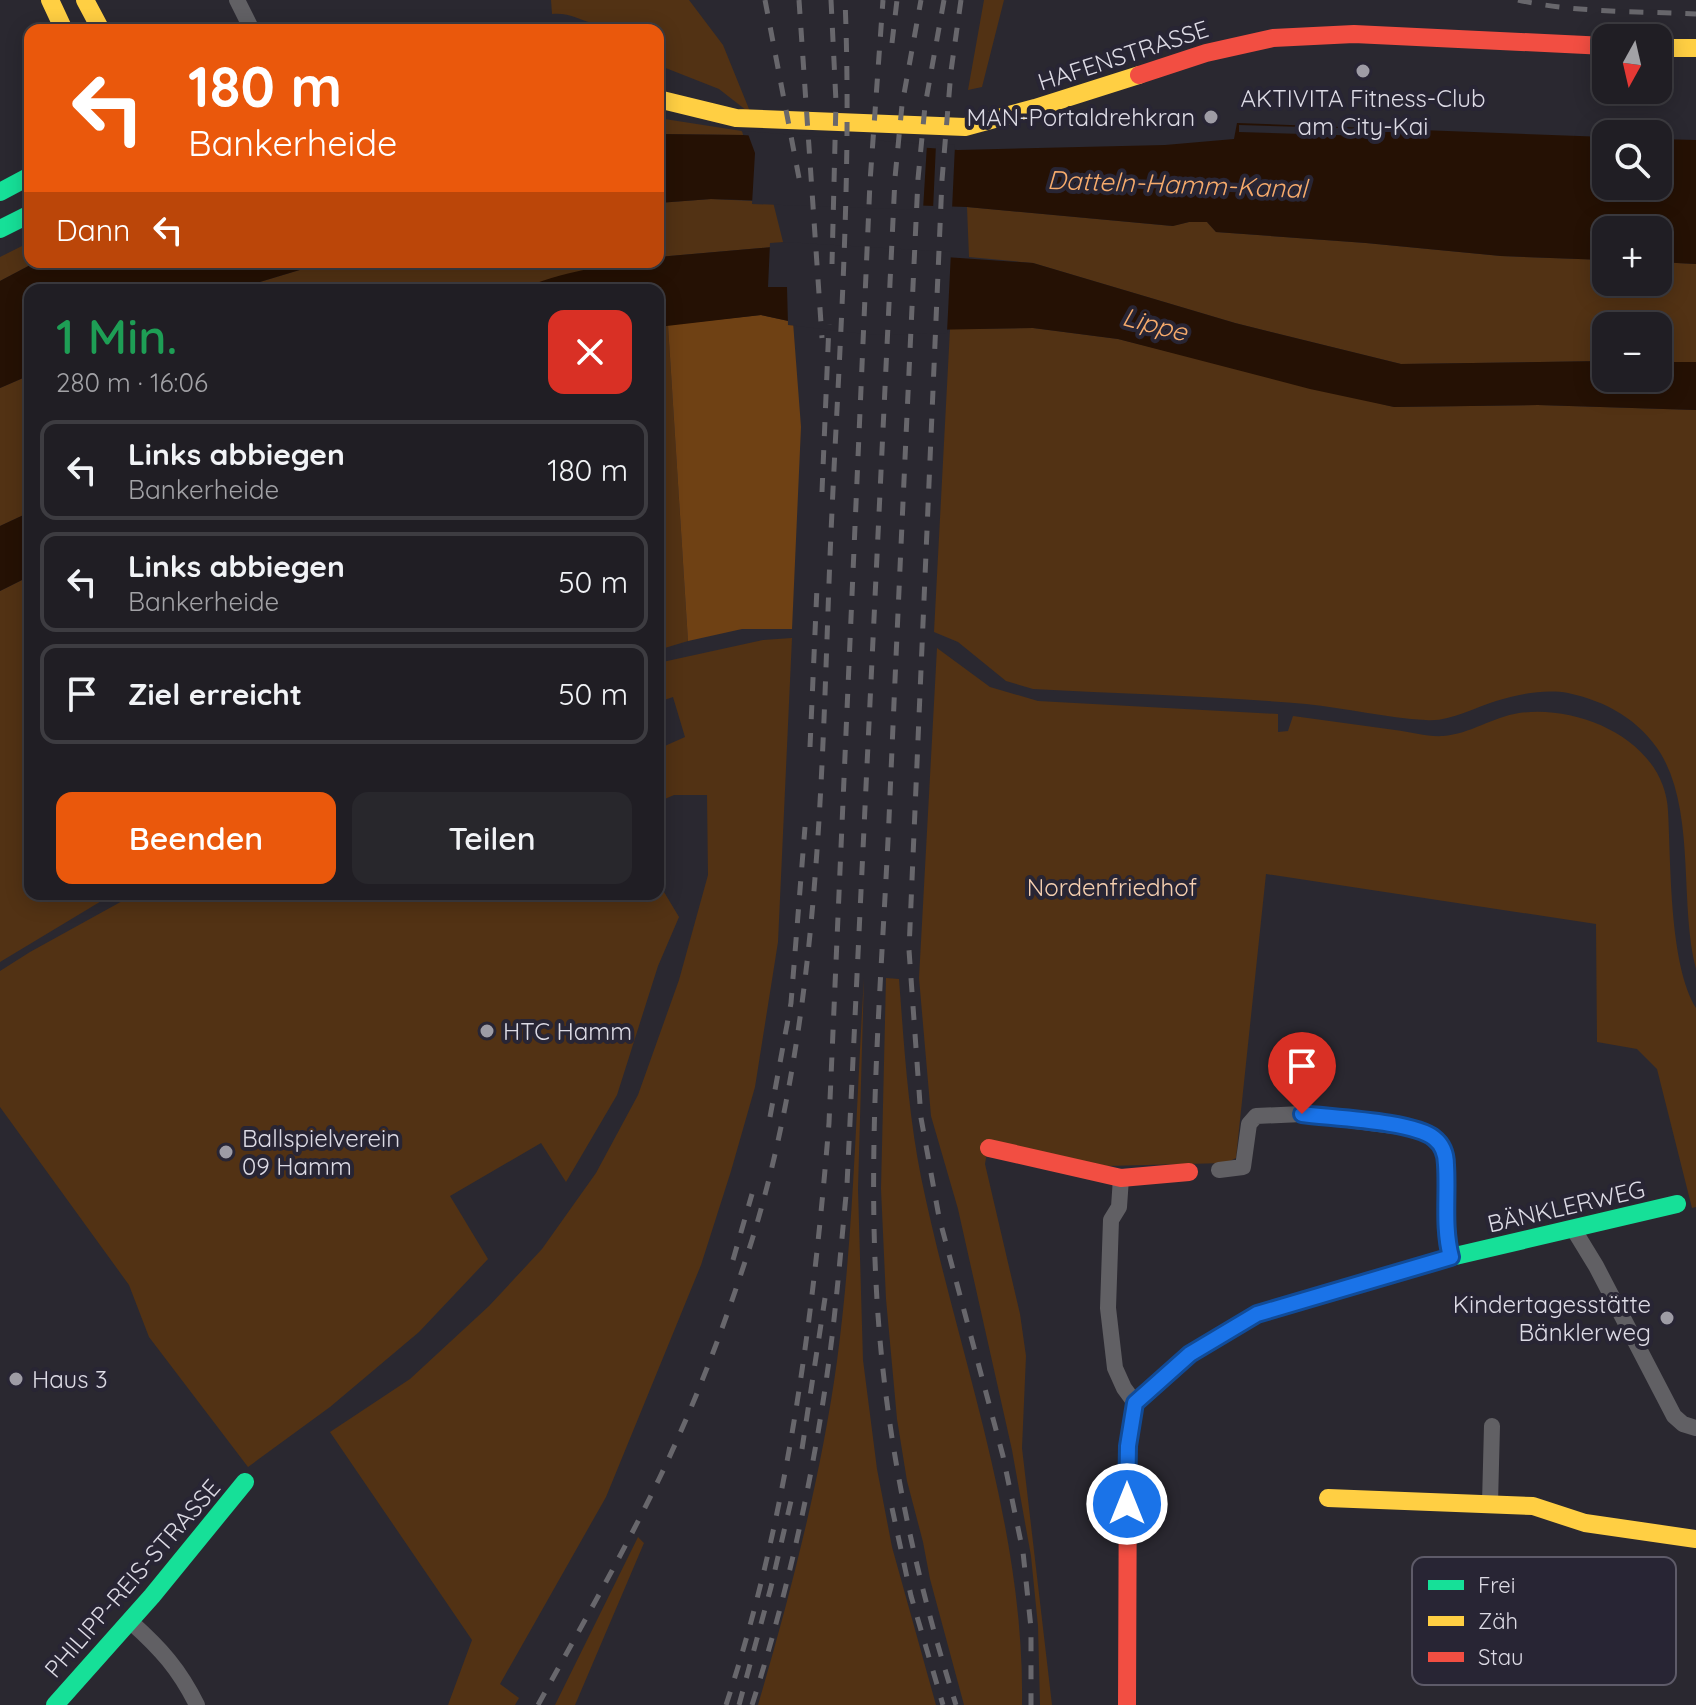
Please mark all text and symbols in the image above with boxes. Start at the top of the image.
street label: HAFENSTRASSE [1034,13,1212,97]
north arrow [1592,24,1672,104]
map controls [1592,24,1672,392]
text: 180 m [188,51,342,121]
icon: left [56,56,160,160]
marker: AKTIVITA Fitness-Club am City-Kai [1354,62,1372,80]
place label: AKTIVITA Fitness-Club am City-Kai [1241,83,1486,141]
place label: MAN-Portaldrehkran [966,102,1195,132]
marker: MAN-Portaldrehkran [1202,108,1220,126]
text: Bankerheide [188,120,397,165]
button: search [1592,120,1672,200]
water label: Datteln-Hamm-Kanal [1047,163,1310,205]
icon: left [146,208,190,252]
text: Dann [56,211,130,249]
button: + [1592,216,1672,296]
water label: Lippe [1119,300,1192,349]
text: 1 Min. [56,306,177,366]
button: close [548,310,632,394]
button: − [1592,312,1672,392]
text: 280 m · 16:06 [56,366,208,399]
text: Links abbiegen [128,435,345,473]
icon: left [60,448,104,492]
text: 180 m [547,451,628,489]
text: Bankerheide [128,473,279,506]
text: Links abbiegen [128,547,345,585]
icon: left [60,560,104,604]
text: 50 m [558,563,628,601]
text: Bankerheide [128,585,279,618]
icon: arrive [60,672,104,716]
text: Ziel erreicht [128,675,302,713]
text: 50 m [558,675,628,713]
button: Beenden [56,792,336,884]
button: Teilen [352,792,632,884]
park label: Nordenfriedhof [1027,872,1198,902]
place label: HTC Hamm [503,1016,632,1046]
marker: HTC Hamm [478,1022,496,1040]
pin [1268,1032,1336,1114]
icon: arrive [1280,1044,1324,1088]
place label: Ballspielverein 09 Hamm [242,1123,400,1181]
marker: Ballspielverein 09 Hamm [217,1143,235,1161]
street label: BÄNKLERWEG [1484,1173,1648,1239]
place label: Kindertagesstätte Bänklerweg [1453,1289,1651,1347]
marker: Kindertagesstätte Bänklerweg [1658,1309,1676,1327]
place label: Haus 3 [32,1364,108,1394]
marker: Haus 3 [7,1370,25,1388]
position arrow [1085,1462,1169,1546]
street label: PHILIPP-REIS-STRASSE [38,1473,226,1683]
legend [1412,1557,1676,1685]
text: Frei [1478,1571,1515,1599]
text: Zäh [1478,1607,1518,1635]
text: Stau [1478,1643,1523,1671]

